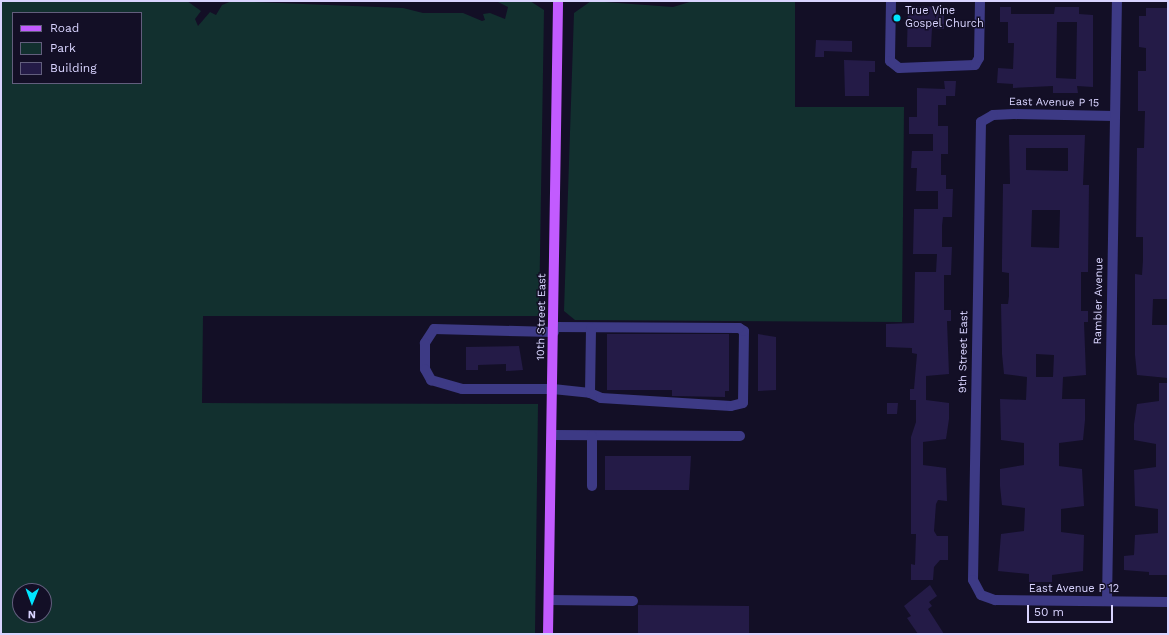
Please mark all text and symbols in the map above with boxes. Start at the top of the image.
place label: True Vine Gospel Church [905,5,984,31]
legend [12,12,142,84]
marker: True Vine Gospel Church [892,13,902,23]
text: Road [50,21,79,35]
text: Park [50,41,76,55]
text: Building [50,61,97,75]
street label: East Avenue P 15 [1008,96,1100,110]
street label: Rambler Avenue [1092,257,1106,345]
street label: 10th Street East [535,273,549,361]
street label: 9th Street East [957,311,971,393]
street label: East Avenue P 12 [1028,582,1120,596]
north arrow [12,583,52,623]
scale bar [1029,597,1115,623]
text: 50 m [1034,605,1064,619]
text: N [28,608,36,621]

